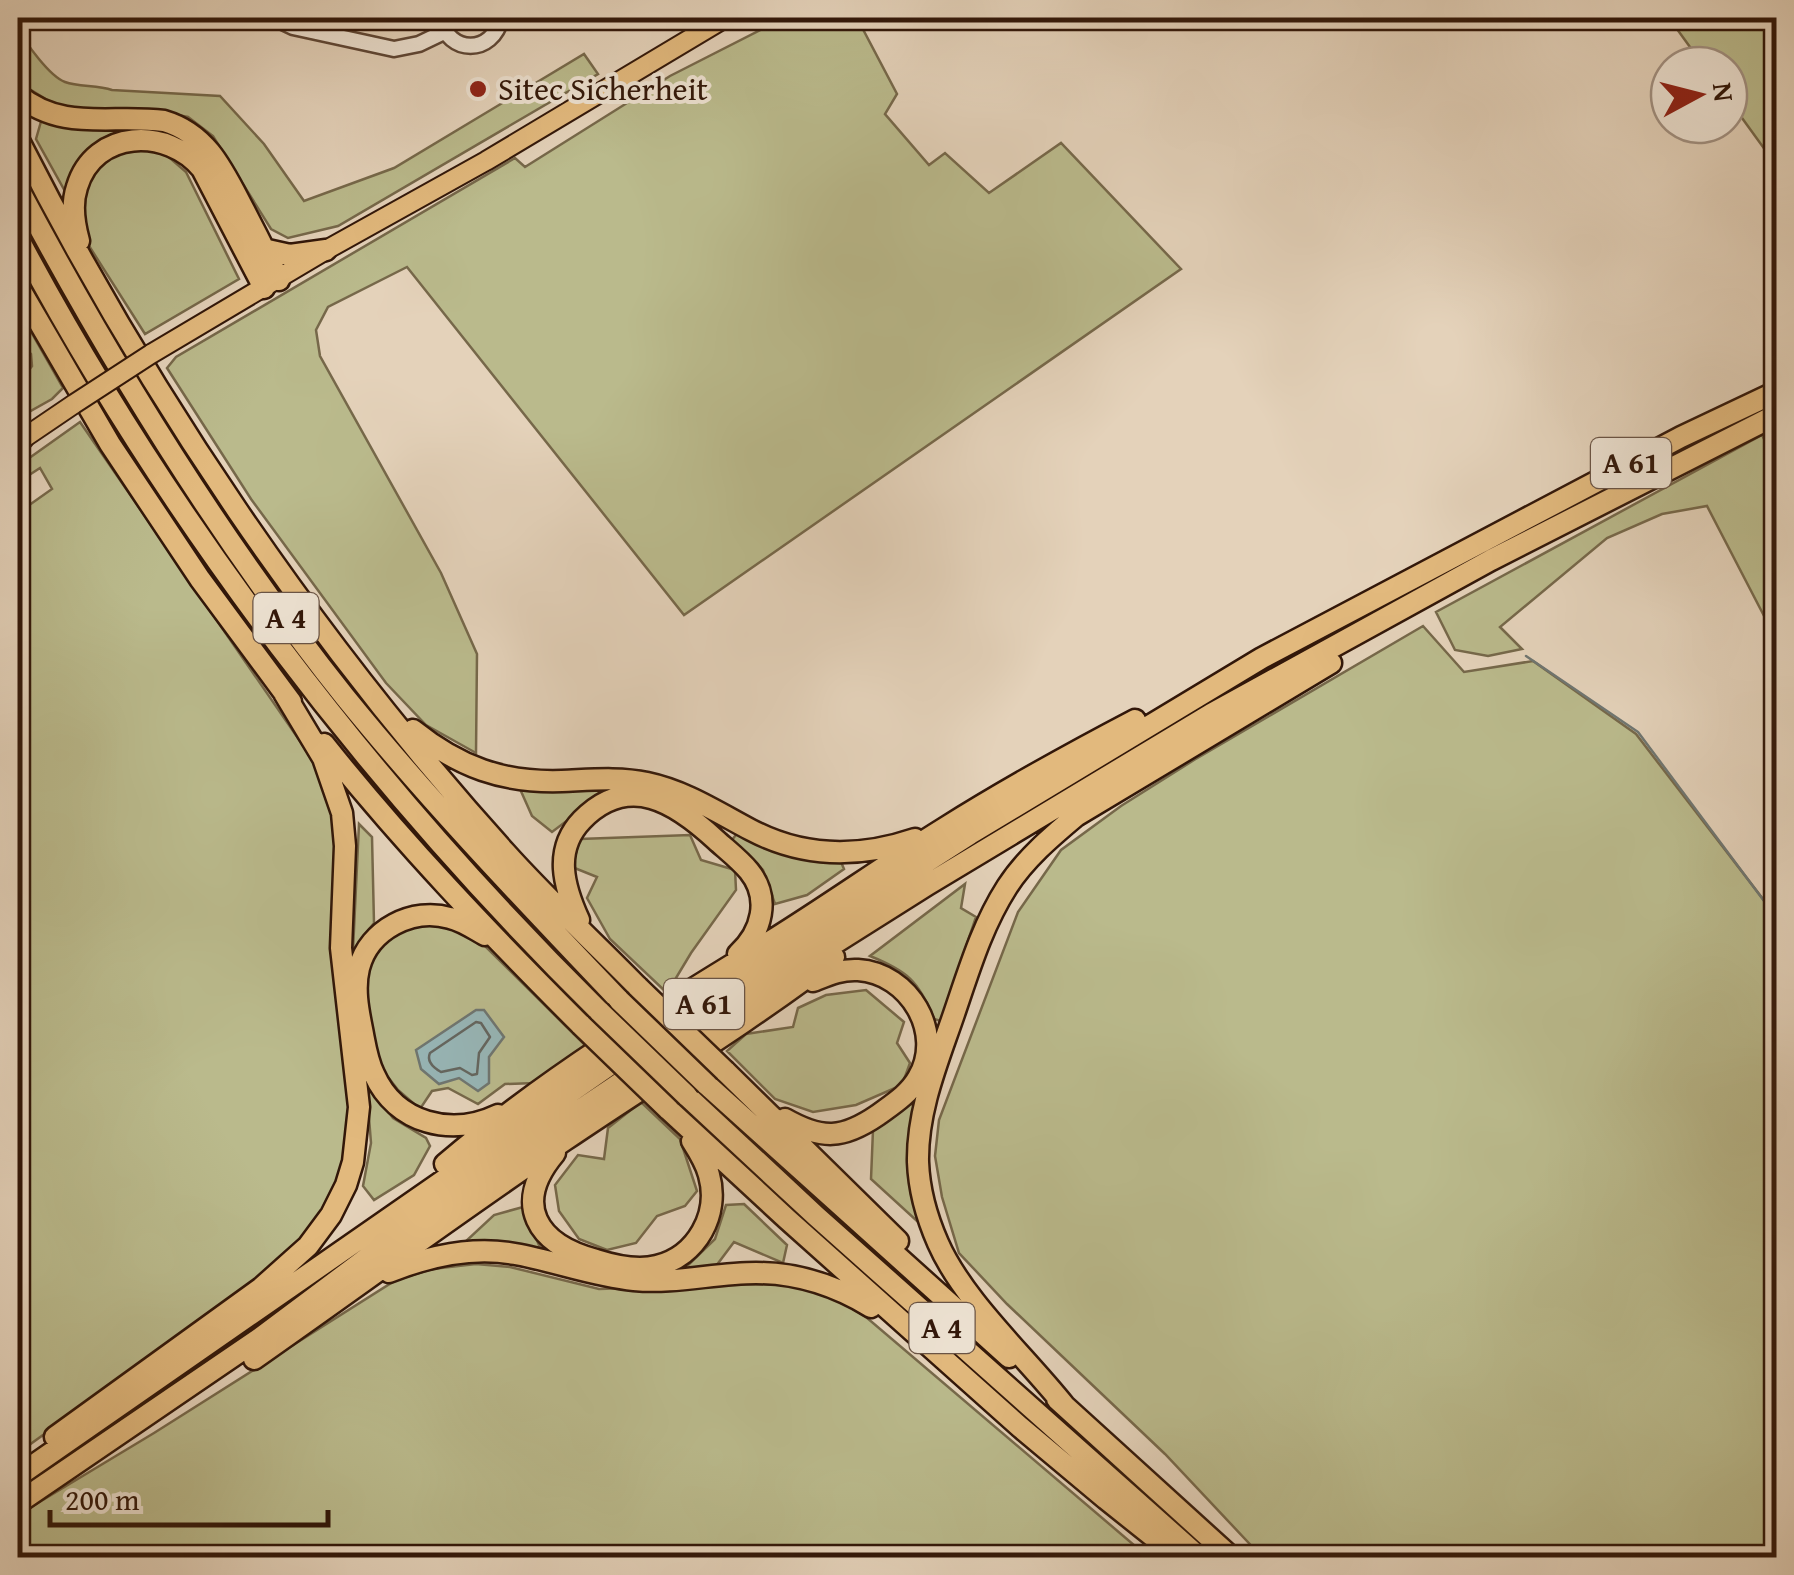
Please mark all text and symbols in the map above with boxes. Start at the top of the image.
north arrow [1649,45,1749,145]
place label: Sitec Sicherheit [498,65,708,112]
marker: Sitec Sicherheit [467,78,489,100]
text: N [1703,80,1746,104]
road number: A 61 [1591,438,1671,488]
road number: A 4 [254,593,318,643]
road number: A 61 [664,979,744,1029]
road number: A 4 [910,1303,974,1353]
scale bar [50,1465,328,1527]
text: 200 m [65,1477,140,1521]

